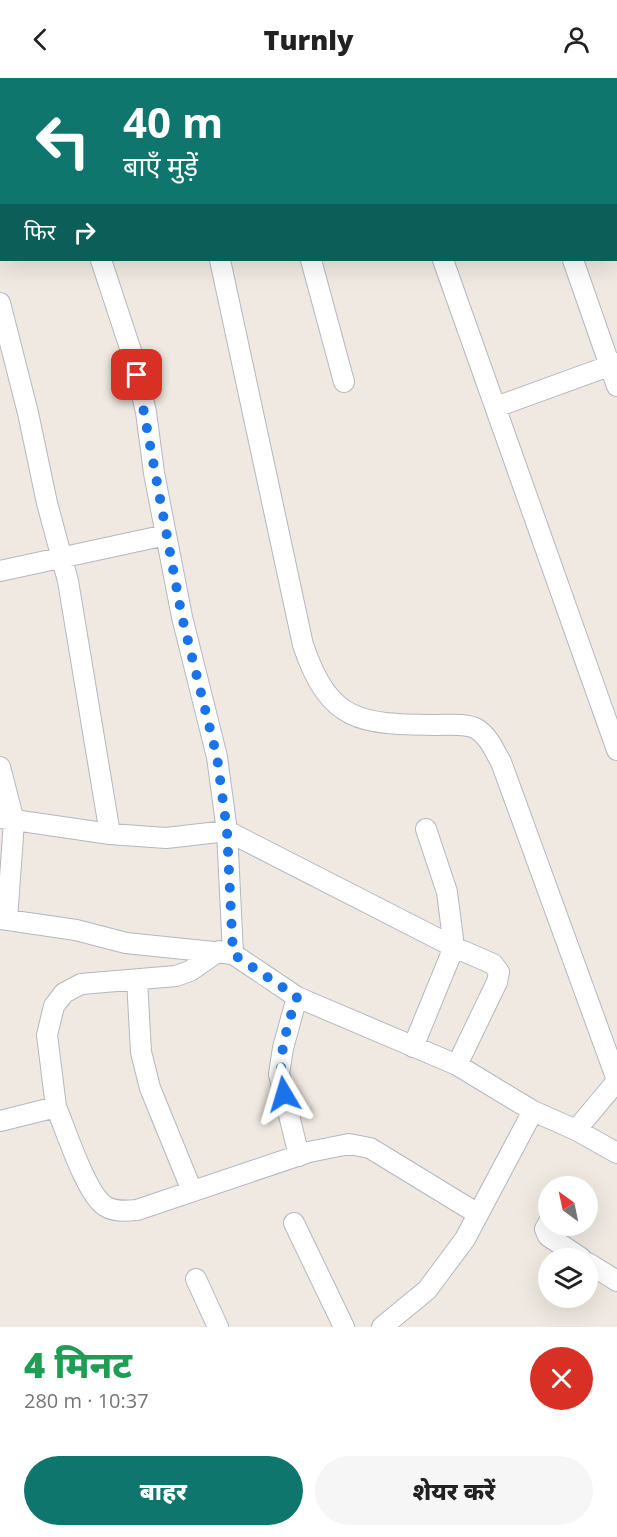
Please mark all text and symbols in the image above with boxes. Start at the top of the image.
text: Turnly [264,21,354,58]
icon: back [24,23,57,56]
icon: person [560,23,593,56]
text: 40 m [123,93,223,150]
icon: left [24,102,102,180]
text: बाएँ मुड़ें [123,147,198,184]
text: फिर [24,216,56,246]
icon: right [68,216,101,249]
pin [111,349,162,400]
icon: arrive [120,358,153,391]
position arrow [252,1062,316,1126]
north arrow [538,1176,598,1236]
map controls [538,1176,598,1308]
button: layers [538,1248,598,1308]
text: 4 मिनट [24,1340,132,1389]
button: close [530,1347,593,1410]
text: 280 m · 10:37 [24,1387,149,1414]
button: बाहर [24,1456,303,1525]
button: शेयर करें [315,1456,593,1525]

